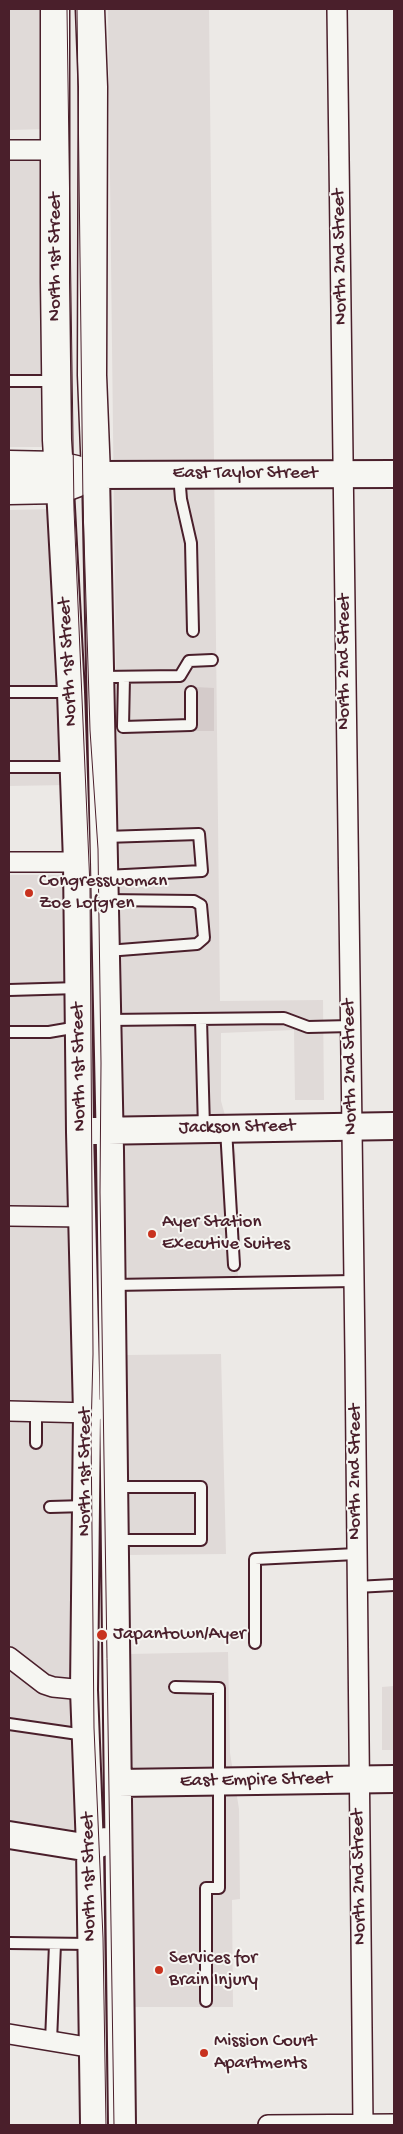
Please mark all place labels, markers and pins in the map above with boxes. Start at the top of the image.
place label: Congresswoman Zoe Lofgren [39,871,167,915]
marker: Congresswoman Zoe Lofgren [23,887,35,899]
place label: Ayer Station Executive Suites [162,1212,290,1256]
marker: Ayer Station Executive Suites [146,1228,158,1240]
place label: Japantown/Ayer [113,1624,246,1646]
marker: Japantown/Ayer [95,1628,109,1642]
place label: Services for Brain Injury [169,1948,258,1992]
marker: Services for Brain Injury [153,1964,165,1976]
place label: Mission Court Apartments [214,2031,316,2075]
marker: Mission Court Apartments [198,2047,210,2059]

